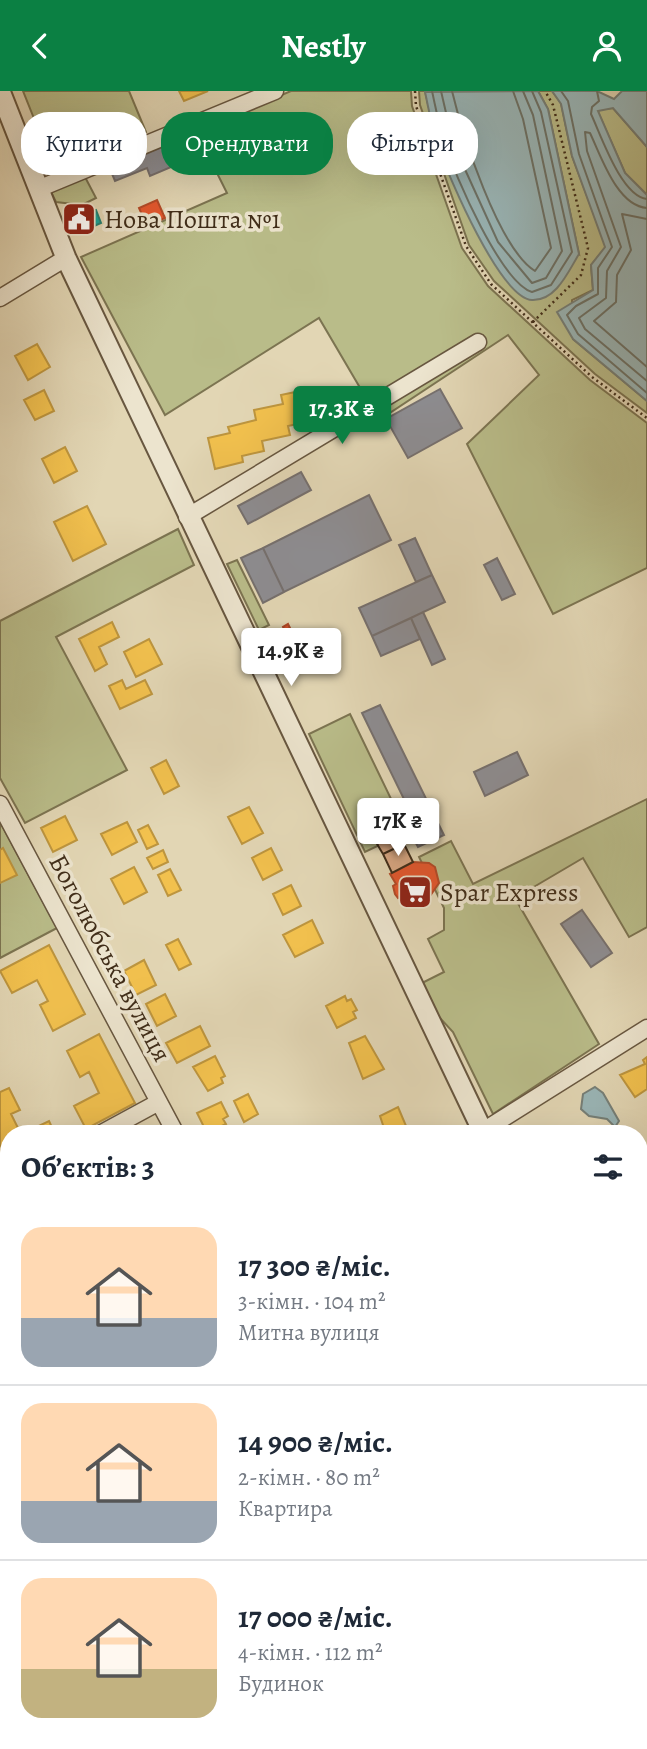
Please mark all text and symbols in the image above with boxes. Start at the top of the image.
text: Nestly [281,24,366,68]
icon: back [21,27,59,65]
icon: person [588,27,626,65]
chip: Купити [21,112,147,175]
chip: Орендувати [161,112,333,175]
chip: Фільтри [347,112,478,175]
public building icon: Нова Пошта №1 [60,200,98,238]
place label: Нова Пошта №1 [104,202,281,237]
pin: 17.3K ₴ [277,387,407,446]
text: 17.3K ₴ [309,393,375,424]
pin: 14.9K ₴ [226,629,356,688]
text: 14.9K ₴ [257,635,325,666]
pin: 17K ₴ [349,799,447,858]
text: 17K ₴ [373,805,423,836]
street label: Боголюбська вулиця [40,848,180,1068]
supermarket icon: Spar Express [396,873,434,911]
place label: Spar Express [440,875,578,910]
text: Об’єктів: 3 [21,1147,155,1187]
icon: filters [589,1148,627,1186]
text: 17 300 ₴/міс. [238,1246,391,1286]
icon: home [77,1255,161,1339]
text: 3-кімн. · 104 m² [238,1286,386,1317]
text: Митна вулиця [238,1317,380,1348]
text: 14 900 ₴/міс. [238,1422,393,1462]
icon: home [77,1431,161,1515]
text: 2-кімн. · 80 m² [238,1462,380,1493]
text: Квартира [238,1493,333,1524]
text: 17 000 ₴/міс. [238,1597,393,1637]
icon: home [77,1606,161,1690]
text: 4-кімн. · 112 m² [238,1637,383,1668]
text: Будинок [238,1668,324,1699]

